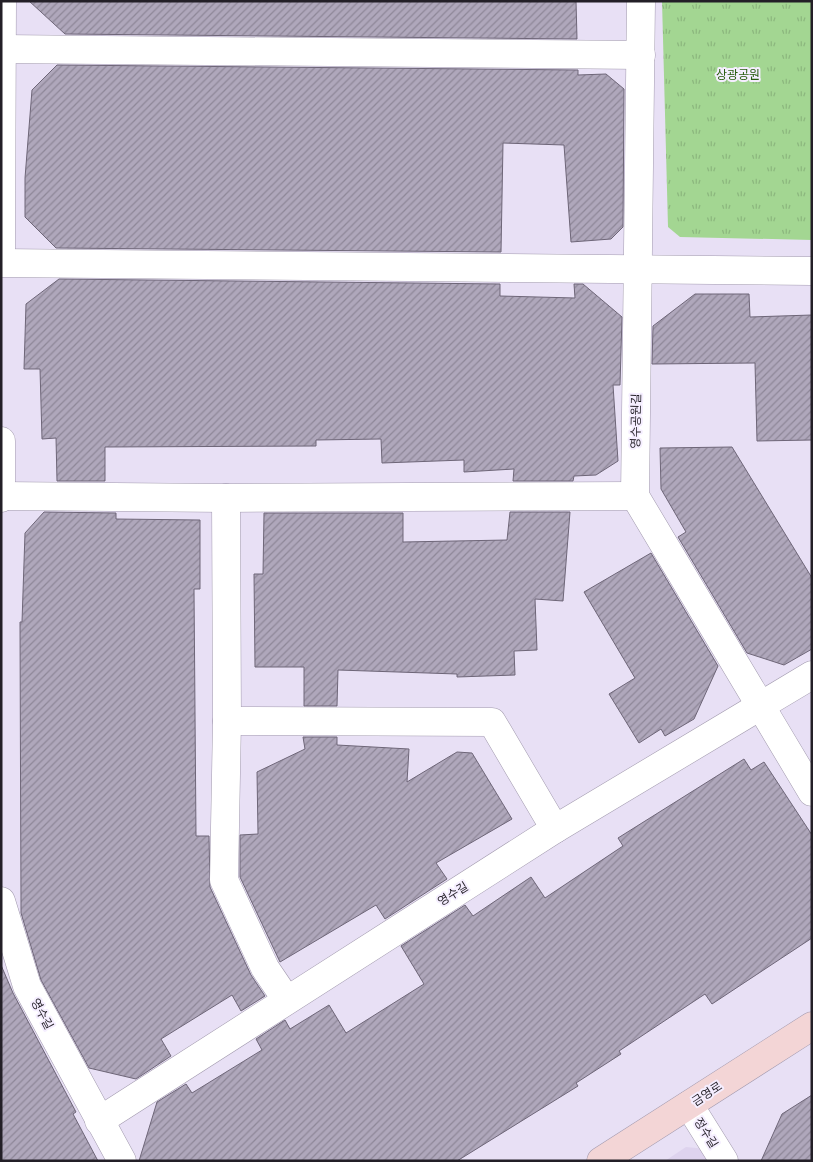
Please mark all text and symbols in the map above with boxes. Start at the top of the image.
park label: 상광공원 [716,67,760,82]
street label: 영수공원길 [628,393,643,449]
street label: 영수길 [435,878,471,909]
street label: 영수길 [28,996,57,1032]
street label: 금영로 [689,1078,725,1109]
street label: 정수길 [691,1115,722,1151]

